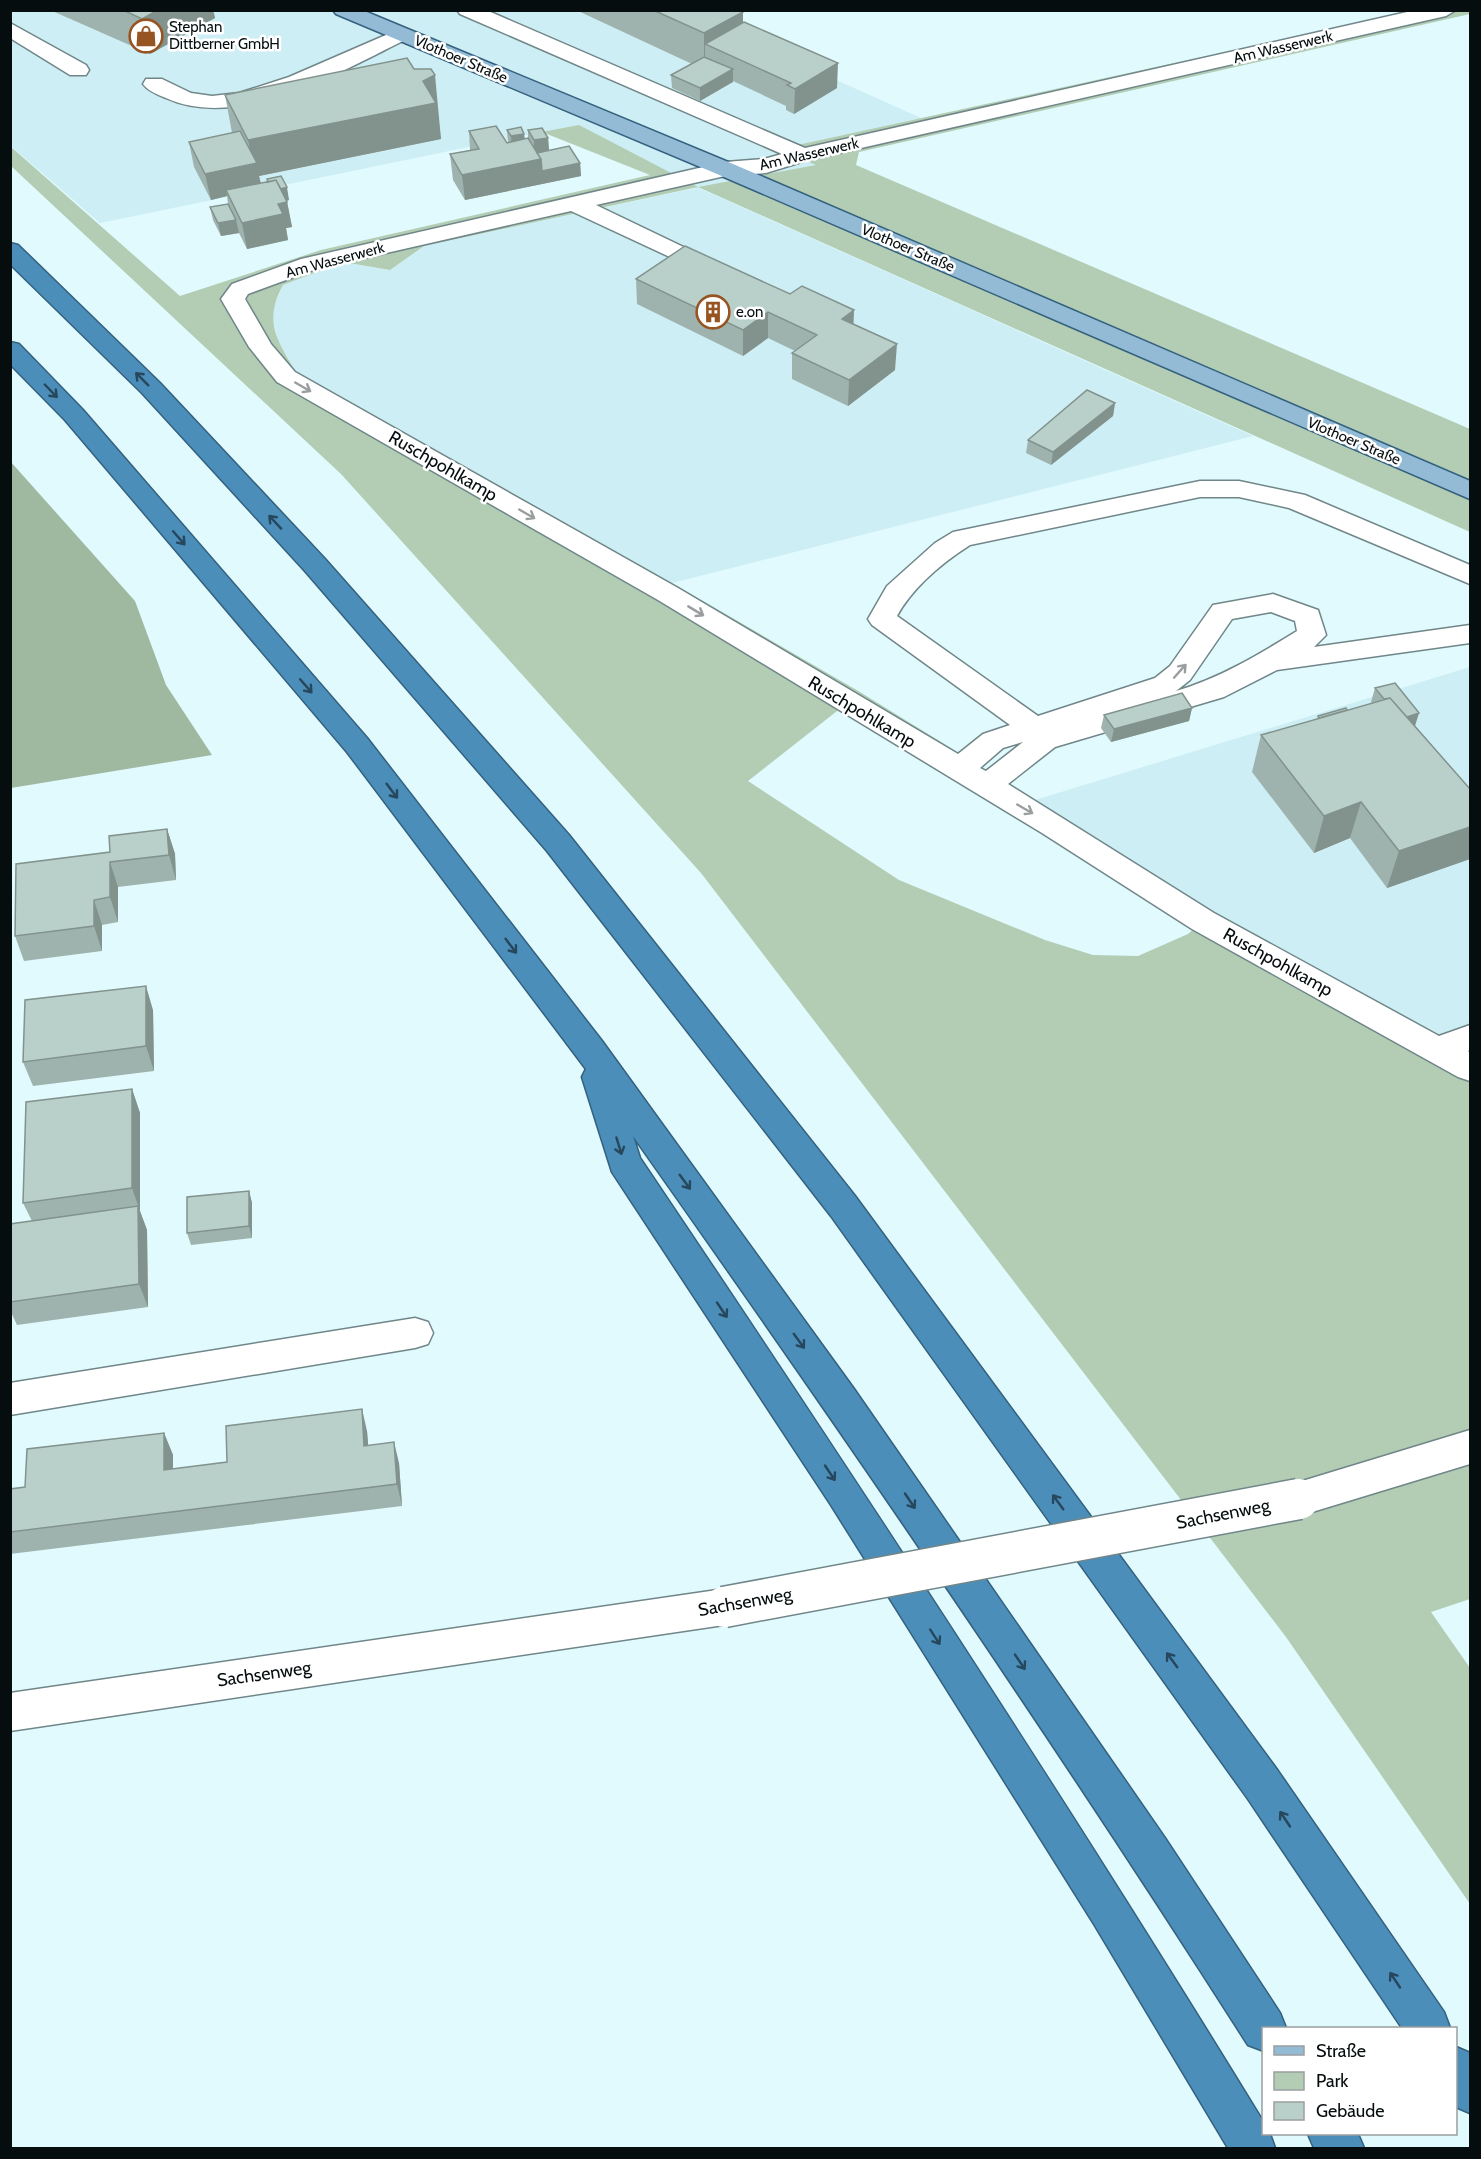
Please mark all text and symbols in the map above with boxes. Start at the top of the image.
shop icon: Stephan Dittberner GmbH [128,18,164,54]
place label: Stephan Dittberner GmbH [169,18,280,53]
street label: Am Wasserwerk [1232,27,1335,67]
street label: Vlothoer Straße [412,31,511,87]
street label: Am Wasserwerk [758,134,861,174]
street label: Vlothoer Straße [859,220,958,276]
street label: Am Wasserwerk [284,238,387,282]
building icon: e.on [695,294,731,330]
place label: e.on [736,303,763,321]
one-way arrow [135,372,150,387]
one-way arrow [294,381,311,393]
one-way arrow [44,383,58,398]
street label: Vlothoer Straße [1305,413,1404,469]
street label: Ruschpohlkamp [385,426,501,506]
one-way arrow [518,508,535,520]
one-way arrow [268,515,282,530]
one-way arrow [172,530,186,545]
one-way arrow [687,606,704,618]
one-way arrow [1173,663,1187,678]
street label: Ruschpohlkamp [804,671,920,753]
one-way arrow [299,678,313,693]
one-way arrow [386,783,398,799]
one-way arrow [1016,803,1033,815]
street label: Ruschpohlkamp [1219,923,1337,1001]
one-way arrow [504,938,517,954]
one-way arrow [614,1136,625,1155]
one-way arrow [679,1174,691,1190]
one-way arrow [717,1301,729,1318]
one-way arrow [793,1332,805,1348]
one-way arrow [824,1464,836,1481]
one-way arrow [904,1492,916,1508]
street label: Sachsenweg [1174,1494,1273,1534]
one-way arrow [1052,1495,1064,1511]
street label: Sachsenweg [696,1583,795,1621]
one-way arrow [930,1628,942,1645]
one-way arrow [1014,1653,1026,1670]
one-way arrow [1166,1653,1178,1669]
street label: Sachsenweg [216,1656,313,1691]
one-way arrow [1279,1811,1291,1827]
one-way arrow [1389,1972,1401,1989]
legend [1262,2027,1457,2135]
text: Straße [1316,2040,1366,2062]
text: Park [1316,2070,1349,2092]
text: Gebäude [1316,2100,1385,2122]

